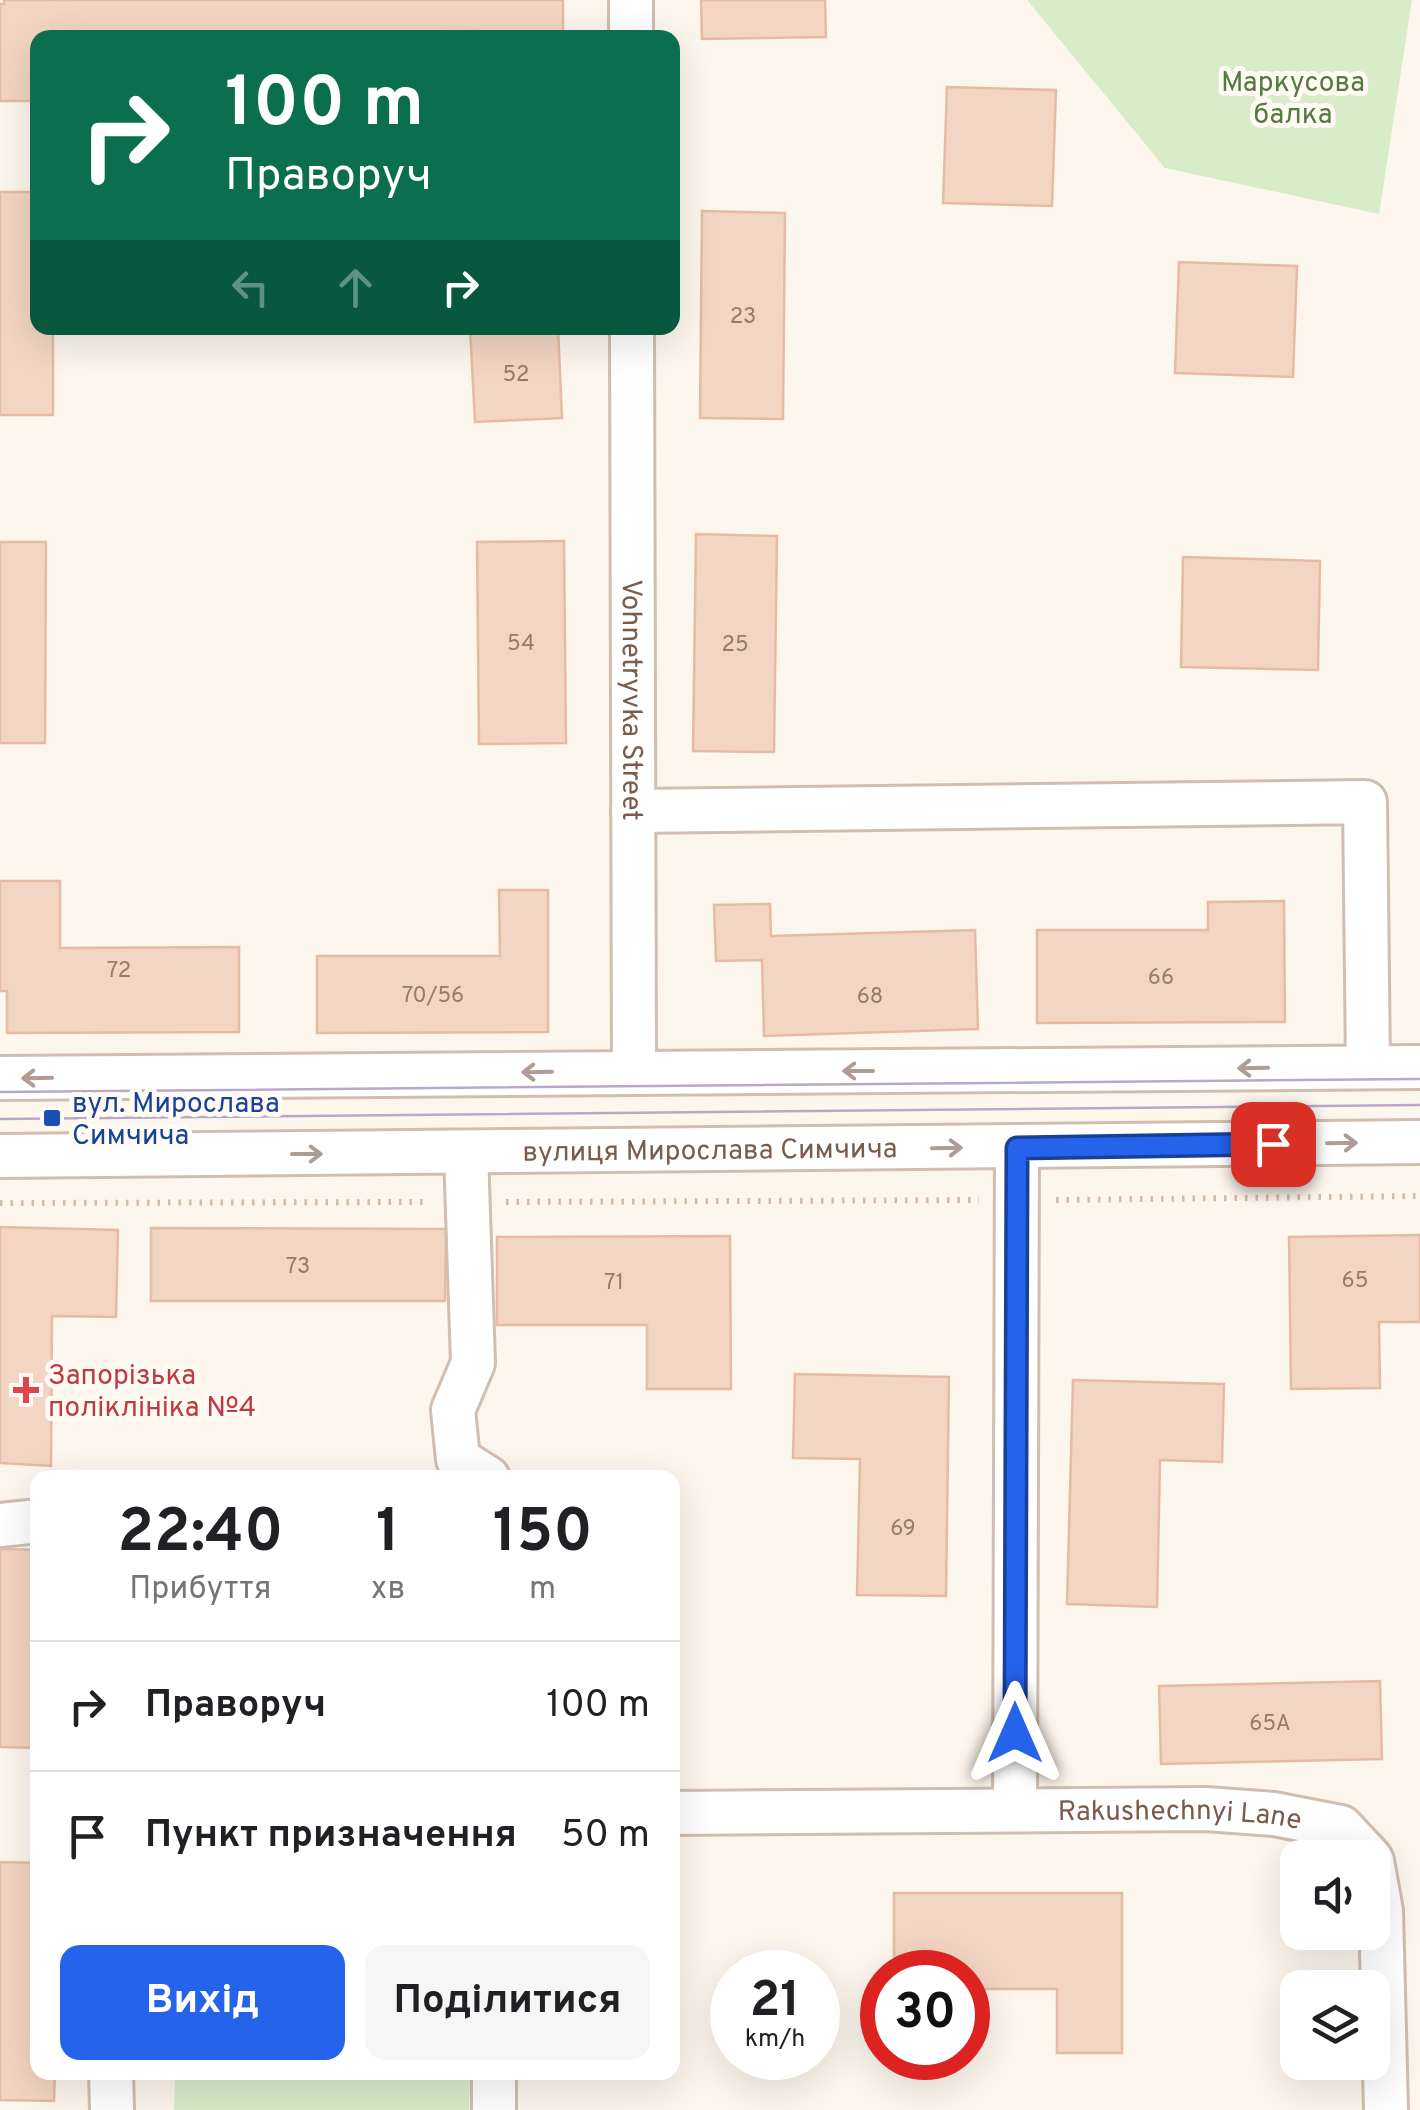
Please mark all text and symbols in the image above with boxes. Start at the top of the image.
text: 100 m [225,62,424,151]
park label: Маркусова балка [1221,66,1365,134]
icon: right [60,70,190,200]
text: Праворуч [225,149,432,206]
icon: left [223,260,278,315]
icon: ahead [328,260,383,315]
icon: right [433,260,488,315]
house number: 23 [730,304,756,331]
house number: 52 [502,362,530,389]
street label: Vohnetryvka Street [612,579,648,821]
house number: 54 [507,631,535,658]
house number: 25 [721,632,749,659]
house number: 72 [107,958,131,985]
house number: 66 [1148,965,1174,992]
house number: 70/56 [402,983,464,1010]
house number: 68 [857,984,883,1011]
one-way arrow [1237,1059,1269,1078]
one-way arrow [521,1062,554,1082]
one-way arrow [842,1062,874,1080]
one-way arrow [21,1068,54,1088]
place label: вул. Мирослава Симчича [72,1087,280,1155]
pin [1231,1102,1316,1187]
marker: вул. Мирослава Симчича [41,1107,63,1129]
icon: arrive [1246,1117,1301,1172]
street label: вулиця Мирослава Симчича [522,1132,898,1172]
one-way arrow [1326,1134,1358,1152]
one-way arrow [930,1138,963,1158]
one-way arrow [290,1144,323,1164]
house number: 73 [286,1254,310,1281]
house number: 65 [1342,1268,1368,1295]
house number: 71 [604,1270,624,1297]
place label: Запорізька поліклініка №4 [48,1359,256,1427]
marker: Запорізька поліклініка №4 [13,1377,39,1403]
text: 22:40 [117,1497,283,1573]
text: 1 [376,1497,400,1573]
text: 150 [493,1497,593,1573]
house number: 69 [890,1516,916,1543]
text: Прибуття [129,1570,271,1610]
text: хв [371,1570,405,1610]
text: m [529,1570,556,1610]
icon: right [60,1679,115,1734]
position arrow [963,1681,1067,1785]
text: Праворуч [145,1682,326,1731]
text: 100 m [546,1682,650,1731]
house number: 65А [1249,1711,1291,1738]
street label: Rakushechnyi Lane [1058,1794,1304,1840]
icon: arrive [60,1809,115,1864]
text: Пункт призначення [145,1812,517,1861]
text: 50 m [561,1812,650,1861]
map controls [1280,1840,1390,2080]
button: sound [1280,1840,1390,1950]
button: Вихід [60,1945,345,2060]
button: Поділитися [365,1945,650,2060]
speed limit sign: 30 [860,1950,990,2080]
button: layers [1280,1970,1390,2080]
text: 21 [750,1971,800,2034]
text: km/h [745,2024,805,2056]

